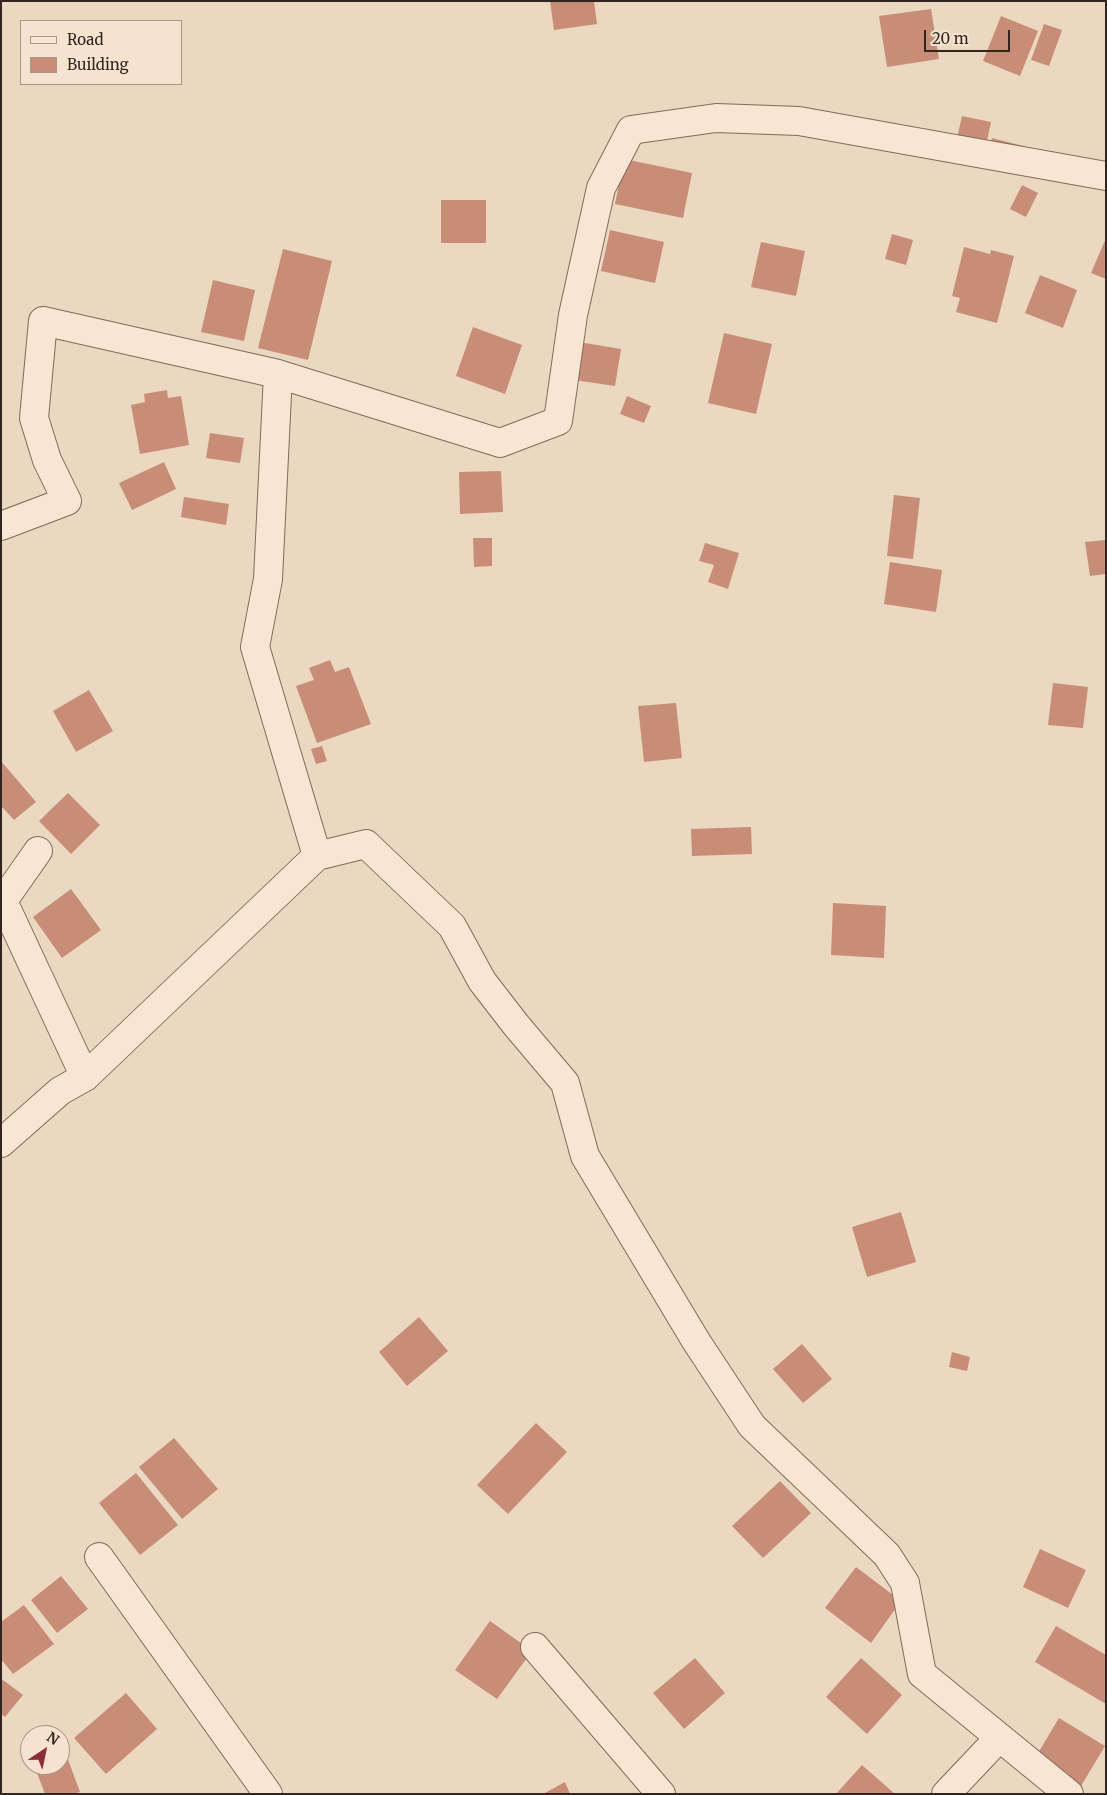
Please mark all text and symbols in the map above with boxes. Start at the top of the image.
legend [20,20,182,85]
scale bar [927,20,1013,52]
text: 20 m [932,29,969,48]
text: Road [67,30,103,49]
text: Building [67,55,129,74]
north arrow [20,1725,70,1775]
text: N [43,1728,62,1749]

